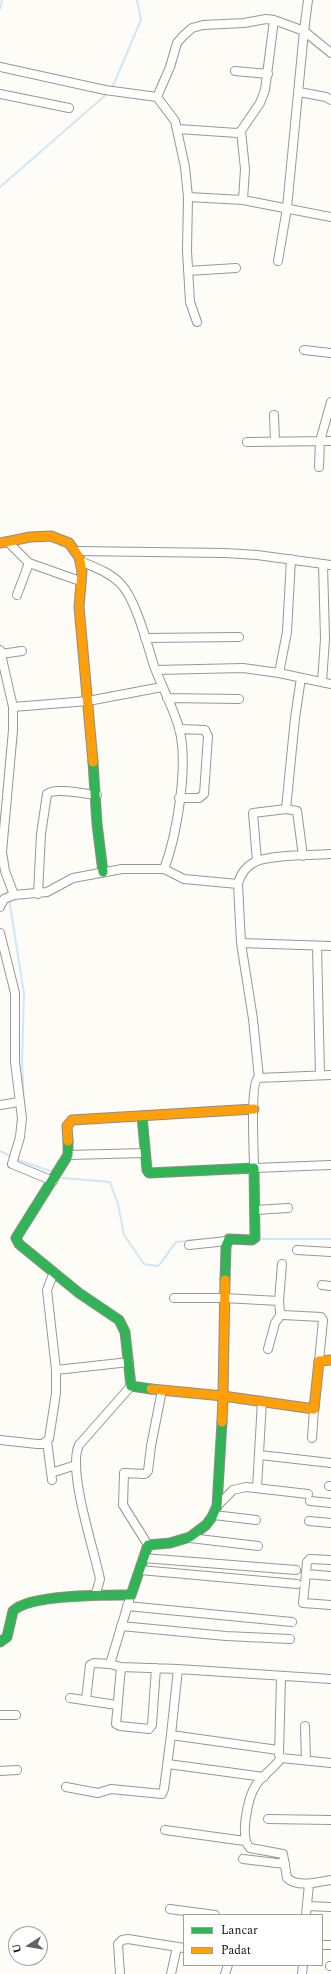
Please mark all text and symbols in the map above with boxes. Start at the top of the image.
legend [183,1914,323,1966]
text: Lancar [221,1921,258,1940]
north arrow [8,1926,48,1966]
text: Padat [221,1941,251,1960]
text: U [7,1942,26,1955]

